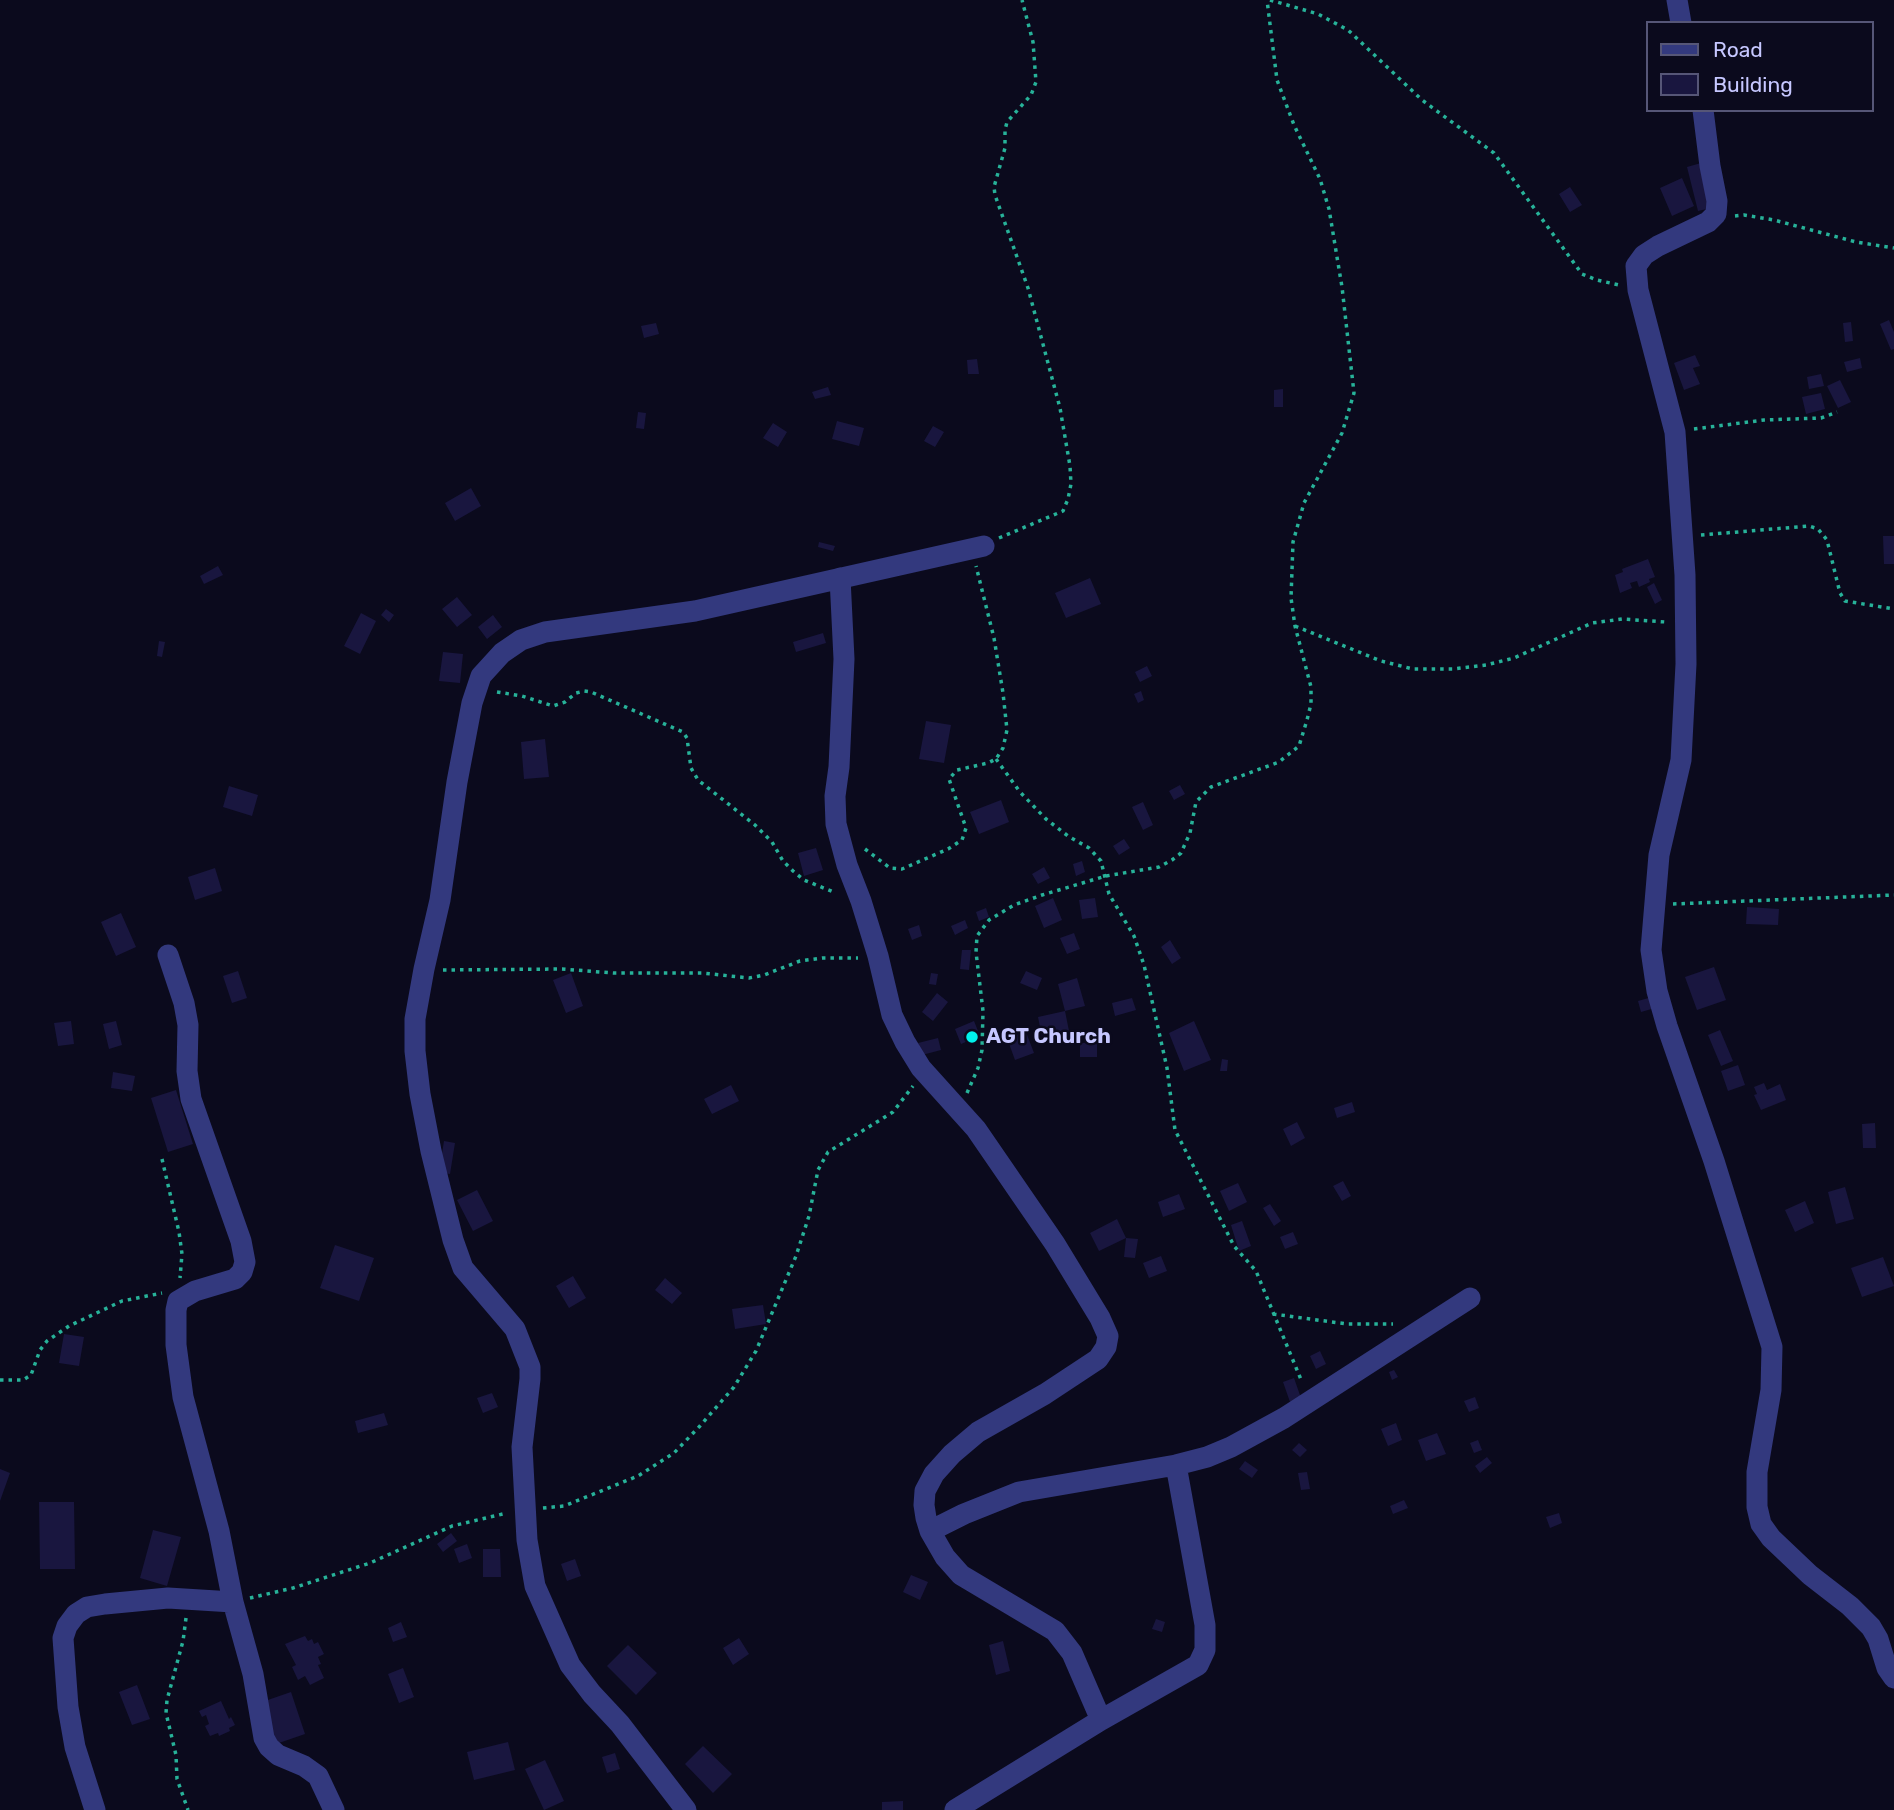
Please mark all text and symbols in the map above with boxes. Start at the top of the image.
legend [1646,21,1873,112]
text: Road [1713,37,1763,62]
text: Building [1713,72,1793,97]
place label: AGT Church [986,1024,1111,1050]
marker: AGT Church [964,1029,980,1045]

